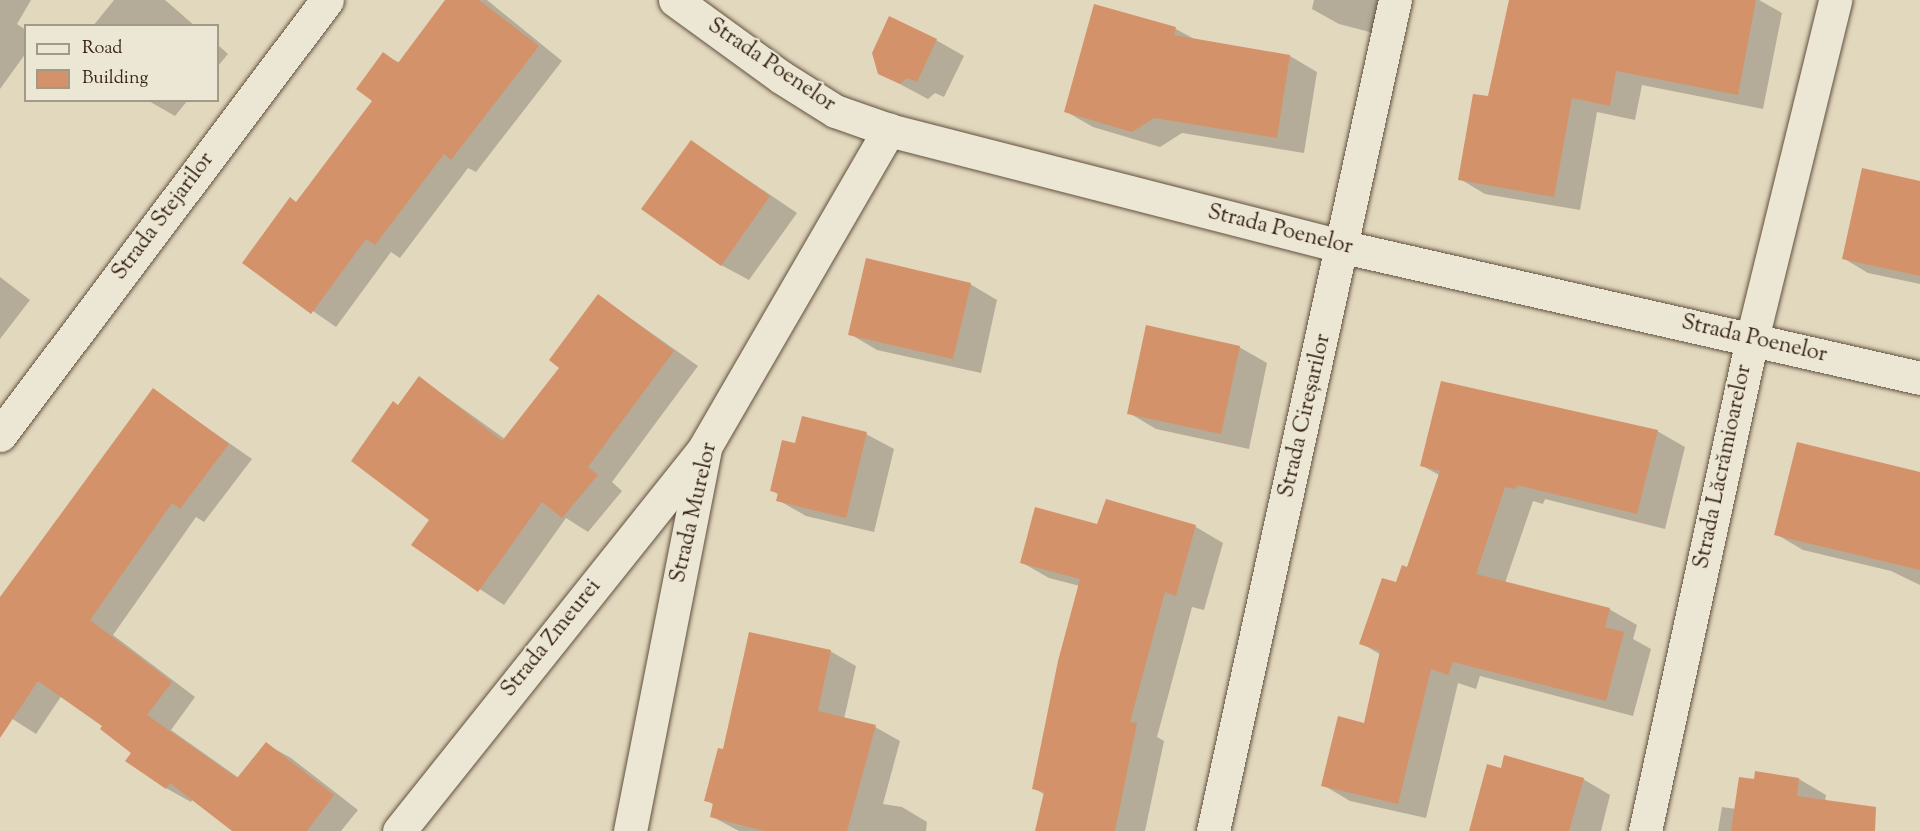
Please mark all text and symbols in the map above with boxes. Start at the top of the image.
street label: Strada Poenelor [702,13,840,119]
legend [24,24,219,102]
text: Road [82,36,122,62]
text: Building [82,66,148,92]
street label: Strada Stejarilor [107,148,221,286]
street label: Strada Poenelor [1205,200,1355,262]
street label: Strada Poenelor [1679,310,1829,370]
street label: Strada Cireșarilor [1274,332,1338,500]
street label: Strada Lăcrămioarelor [1689,362,1759,572]
street label: Strada Murelor [666,440,724,586]
street label: Strada Zmeurei [496,575,608,703]

